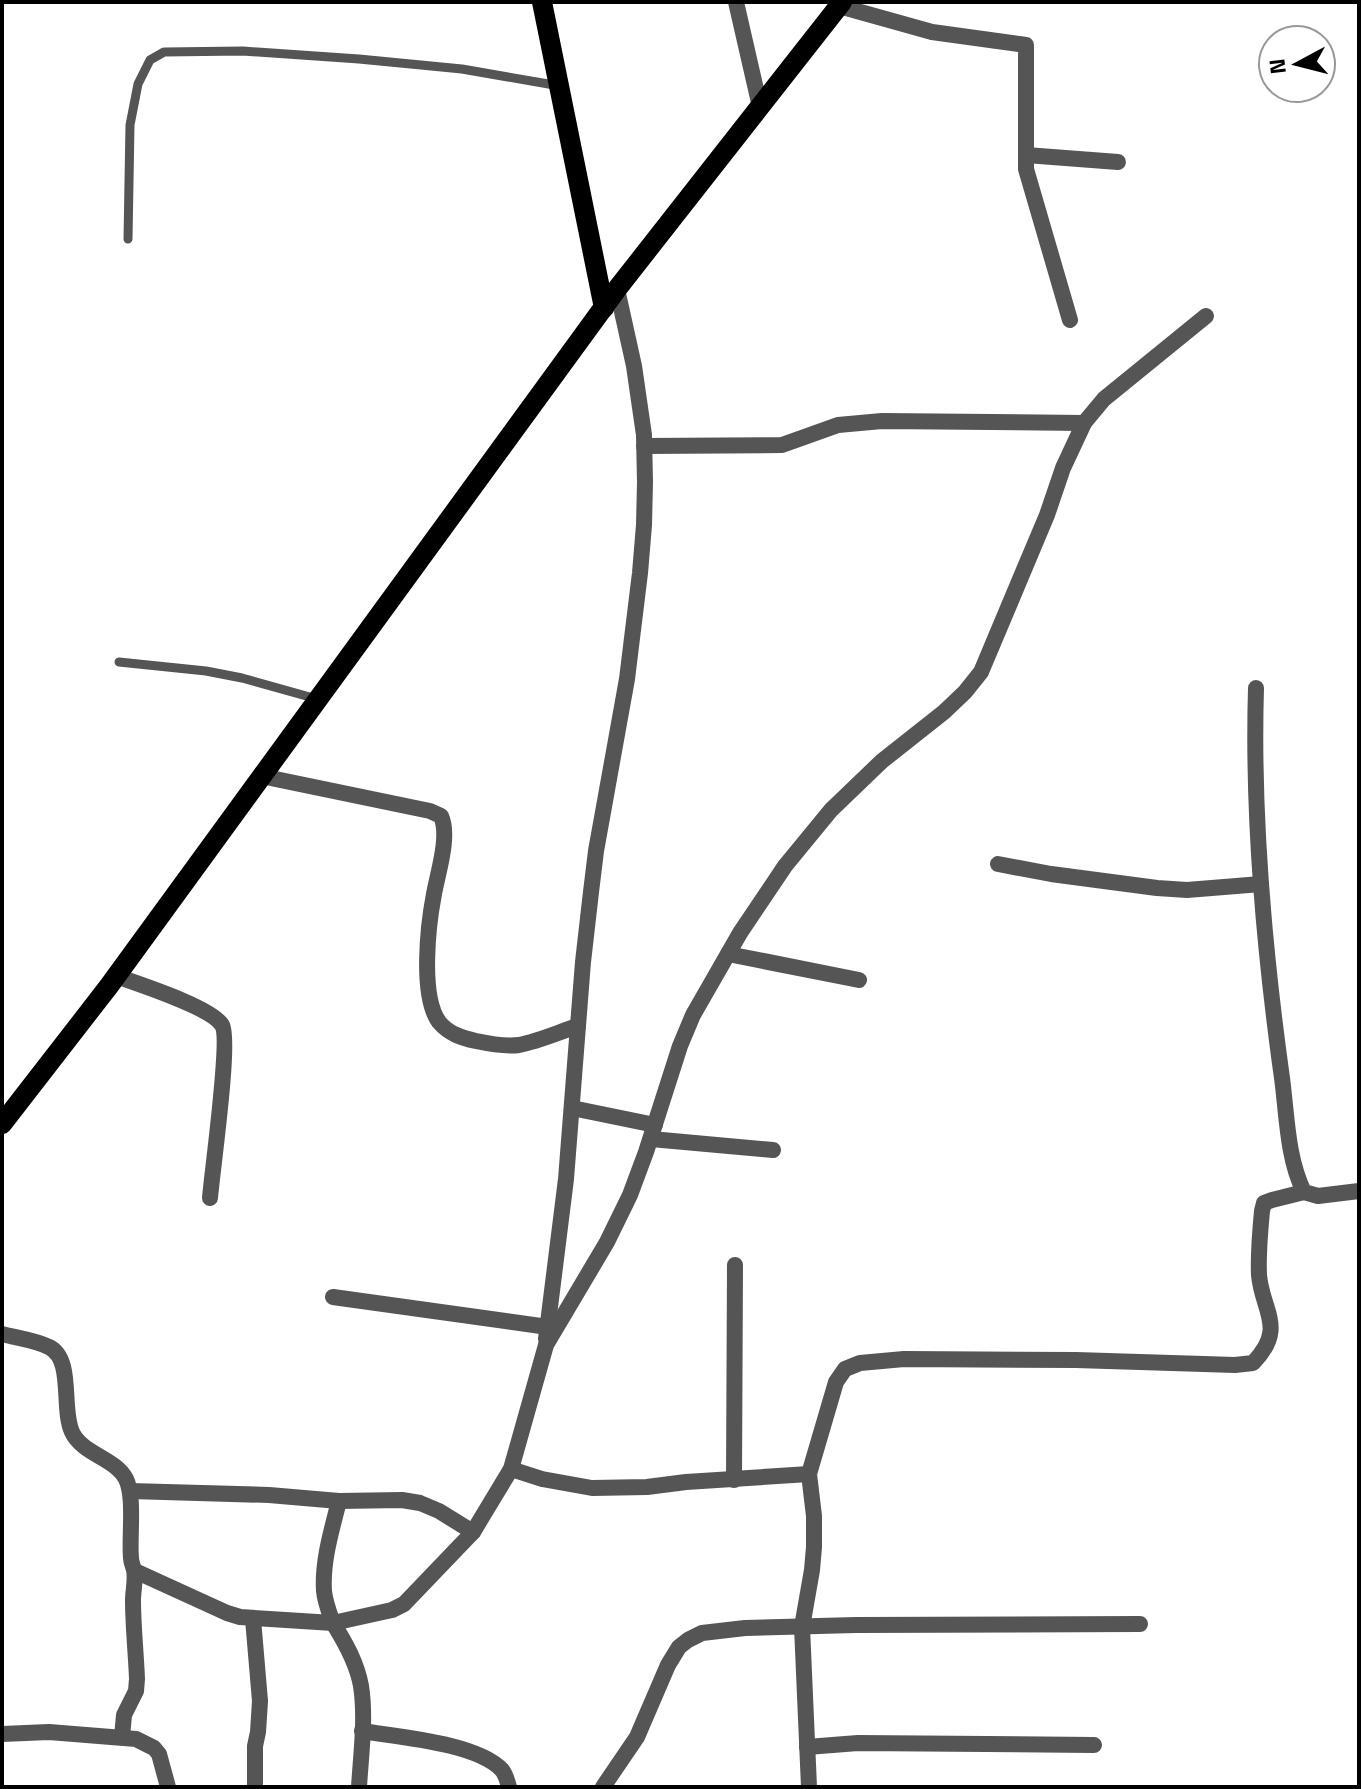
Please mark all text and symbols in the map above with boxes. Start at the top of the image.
north arrow [1257,24,1337,104]
text: N [1259,57,1295,76]

